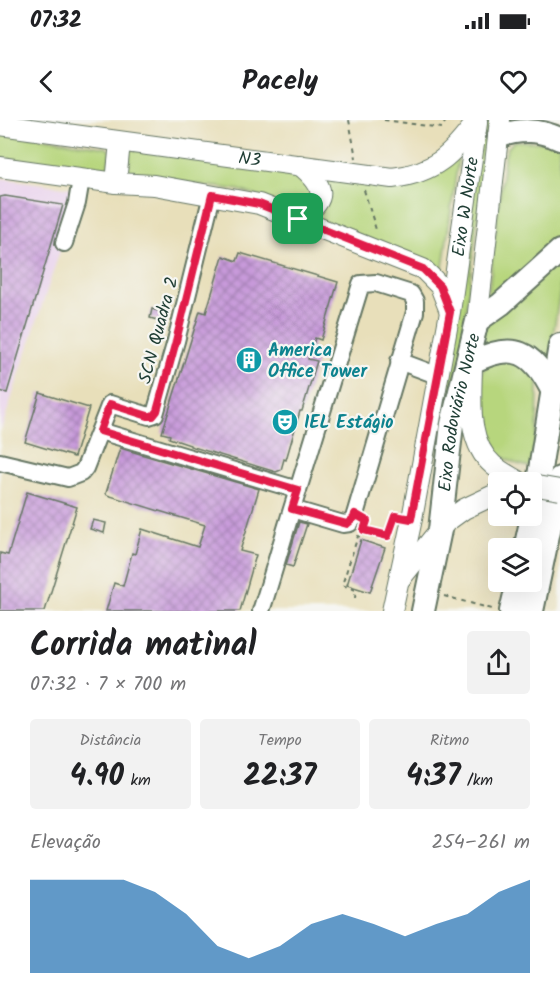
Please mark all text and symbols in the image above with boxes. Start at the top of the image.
text: 07:32 [30,4,82,39]
text: Pacely [242,60,318,103]
icon: back [30,65,63,98]
icon: heart [497,65,530,98]
street label: N3 [236,144,263,176]
street label: Eixo W Norte [445,155,488,259]
pin [272,193,323,244]
icon: arrive [281,202,314,235]
street label: SCN Quadra 2 [131,274,188,387]
street label: Eixo Rodoviário Norte [431,330,490,493]
place label: America Office Tower [268,337,368,387]
building icon: America Office Tower [234,345,264,375]
theatre icon: IEL Estágio [270,407,300,437]
place label: IEL Estágio [304,409,394,438]
map controls [488,472,542,592]
button: locate [488,472,542,526]
button: layers [488,538,542,592]
text: Corrida matinal [30,620,256,673]
button: share [467,631,530,694]
text: 07:32 · 7 × 700 m [30,669,186,701]
text: Distância [80,728,141,753]
text: Tempo [258,728,302,753]
text: Ritmo [430,728,469,753]
text: 4.90 [70,753,124,801]
text: 22:37 [244,753,316,801]
text: 4:37 [406,753,461,801]
text: km [124,768,151,793]
text: /km [461,768,493,793]
text: Elevação [30,827,101,859]
text: 254–261 m [431,827,530,859]

